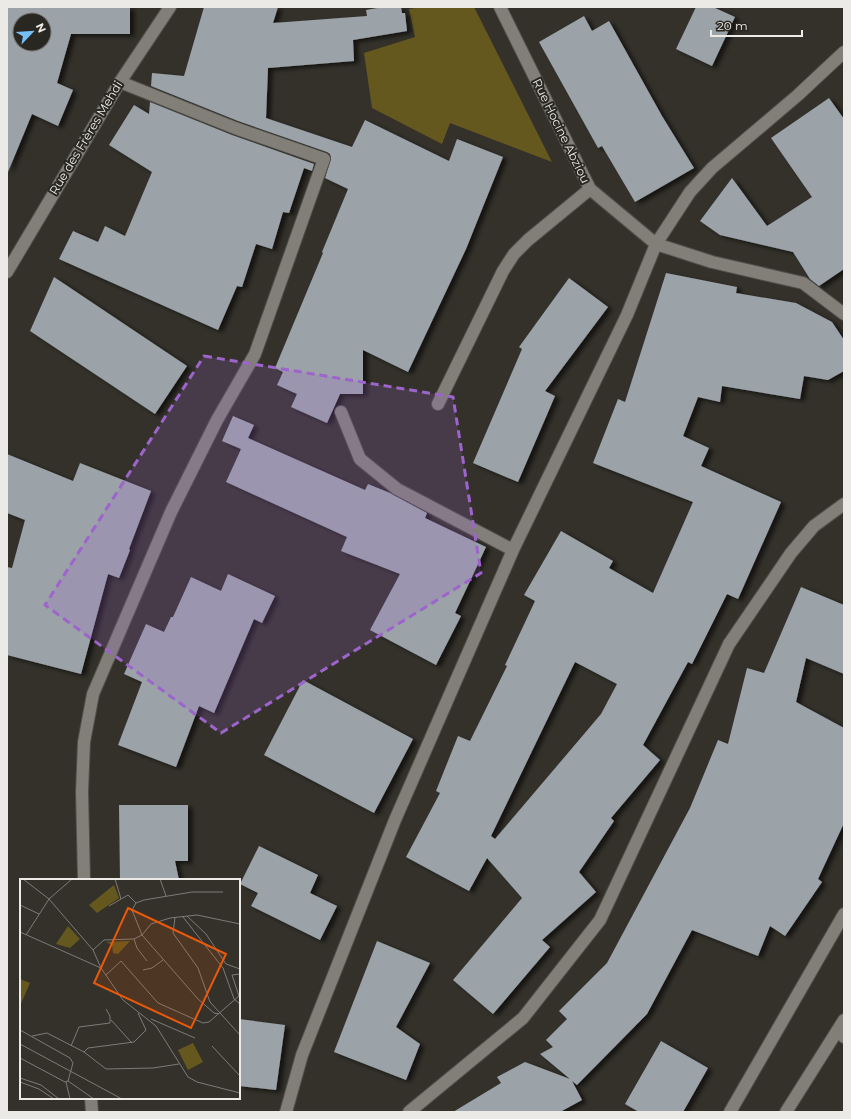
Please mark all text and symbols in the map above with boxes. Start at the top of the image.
north arrow [12,12,52,52]
scale bar [711,12,802,38]
text: 20 m [717,18,748,33]
text: N [33,21,49,35]
street label: Rue Hocine Abziou [530,76,593,185]
street label: Rue des Frères Mehdi [46,78,125,197]
inset map [20,879,240,1099]

